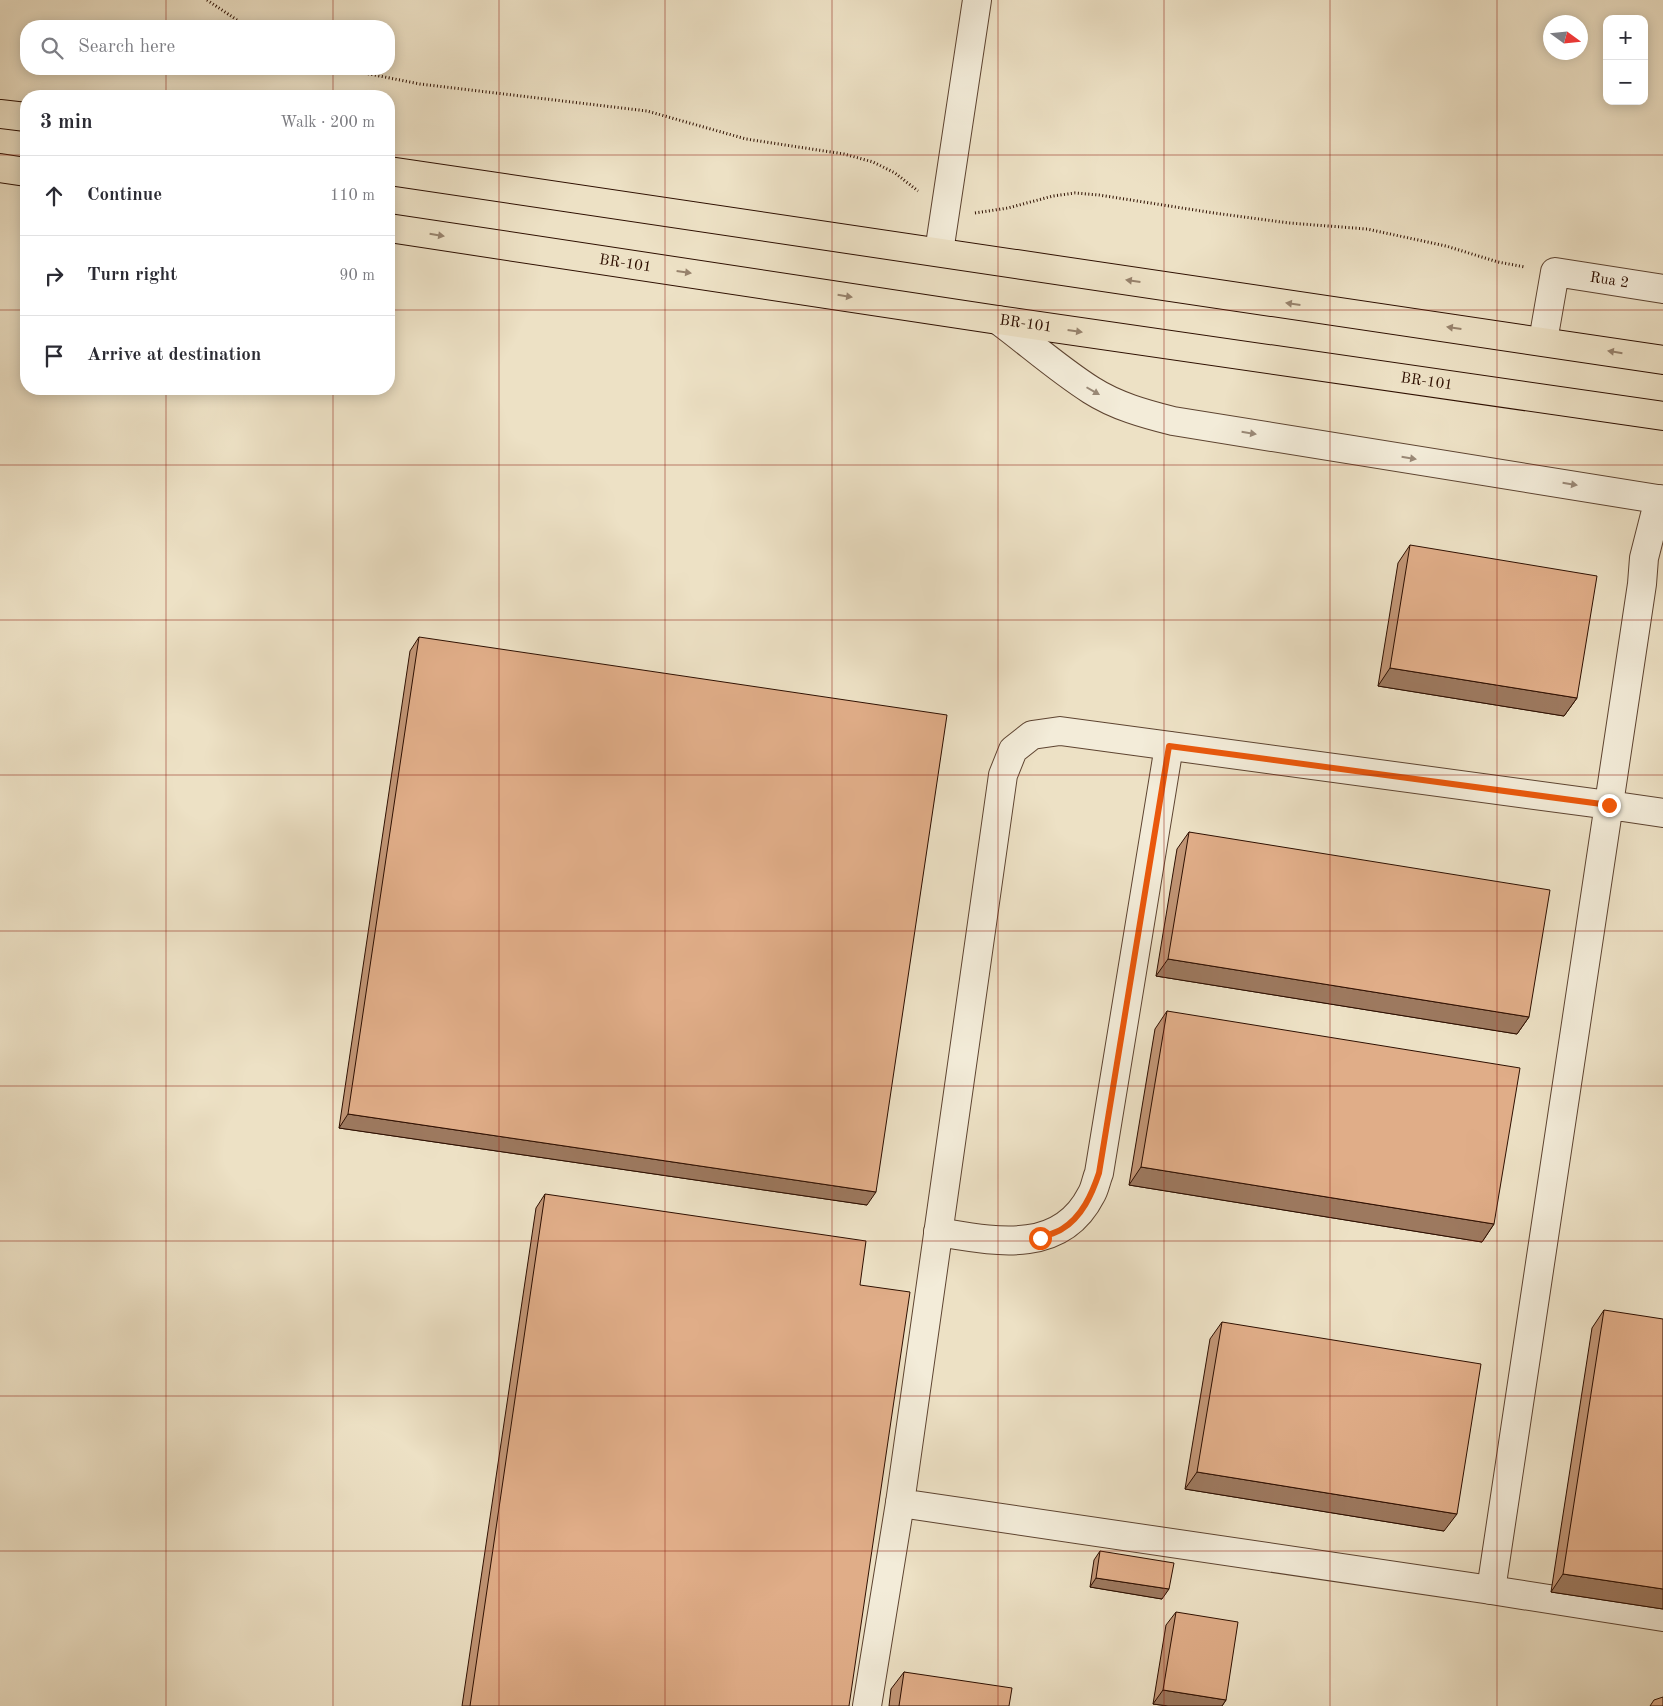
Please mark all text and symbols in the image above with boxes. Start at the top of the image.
north arrow [1543,15,1588,60]
map controls [1603,15,1648,105]
button: + [1603,15,1648,60]
search box [20,20,395,75]
icon: search [38,34,66,62]
text: Search here [78,38,175,57]
button: − [1603,60,1648,105]
text: 3 min [40,112,93,133]
text: Walk · 200 m [280,115,375,131]
icon: ahead [40,182,68,210]
text: Continue [87,186,162,205]
text: 110 m [330,188,375,204]
one-way arrow [429,231,445,239]
street label: BR-101 [598,252,653,275]
icon: right [40,262,68,290]
text: Turn right [87,266,177,285]
text: 90 m [339,268,375,284]
one-way arrow [677,268,693,276]
street label: Rua 2 [1589,270,1630,291]
one-way arrow [1124,276,1140,284]
one-way arrow [837,292,853,300]
one-way arrow [1285,300,1301,308]
street label: BR-101 [999,313,1053,335]
one-way arrow [1446,324,1462,332]
one-way arrow [1067,327,1083,335]
icon: arrive [40,342,68,370]
text: Arrive at destination [87,346,261,365]
one-way arrow [1606,348,1622,356]
street label: BR-101 [1399,371,1454,393]
one-way arrow [1087,386,1100,395]
one-way arrow [1241,429,1257,437]
one-way arrow [1402,455,1418,463]
one-way arrow [1562,480,1578,488]
route end [1598,794,1621,817]
route start [1029,1227,1052,1250]

